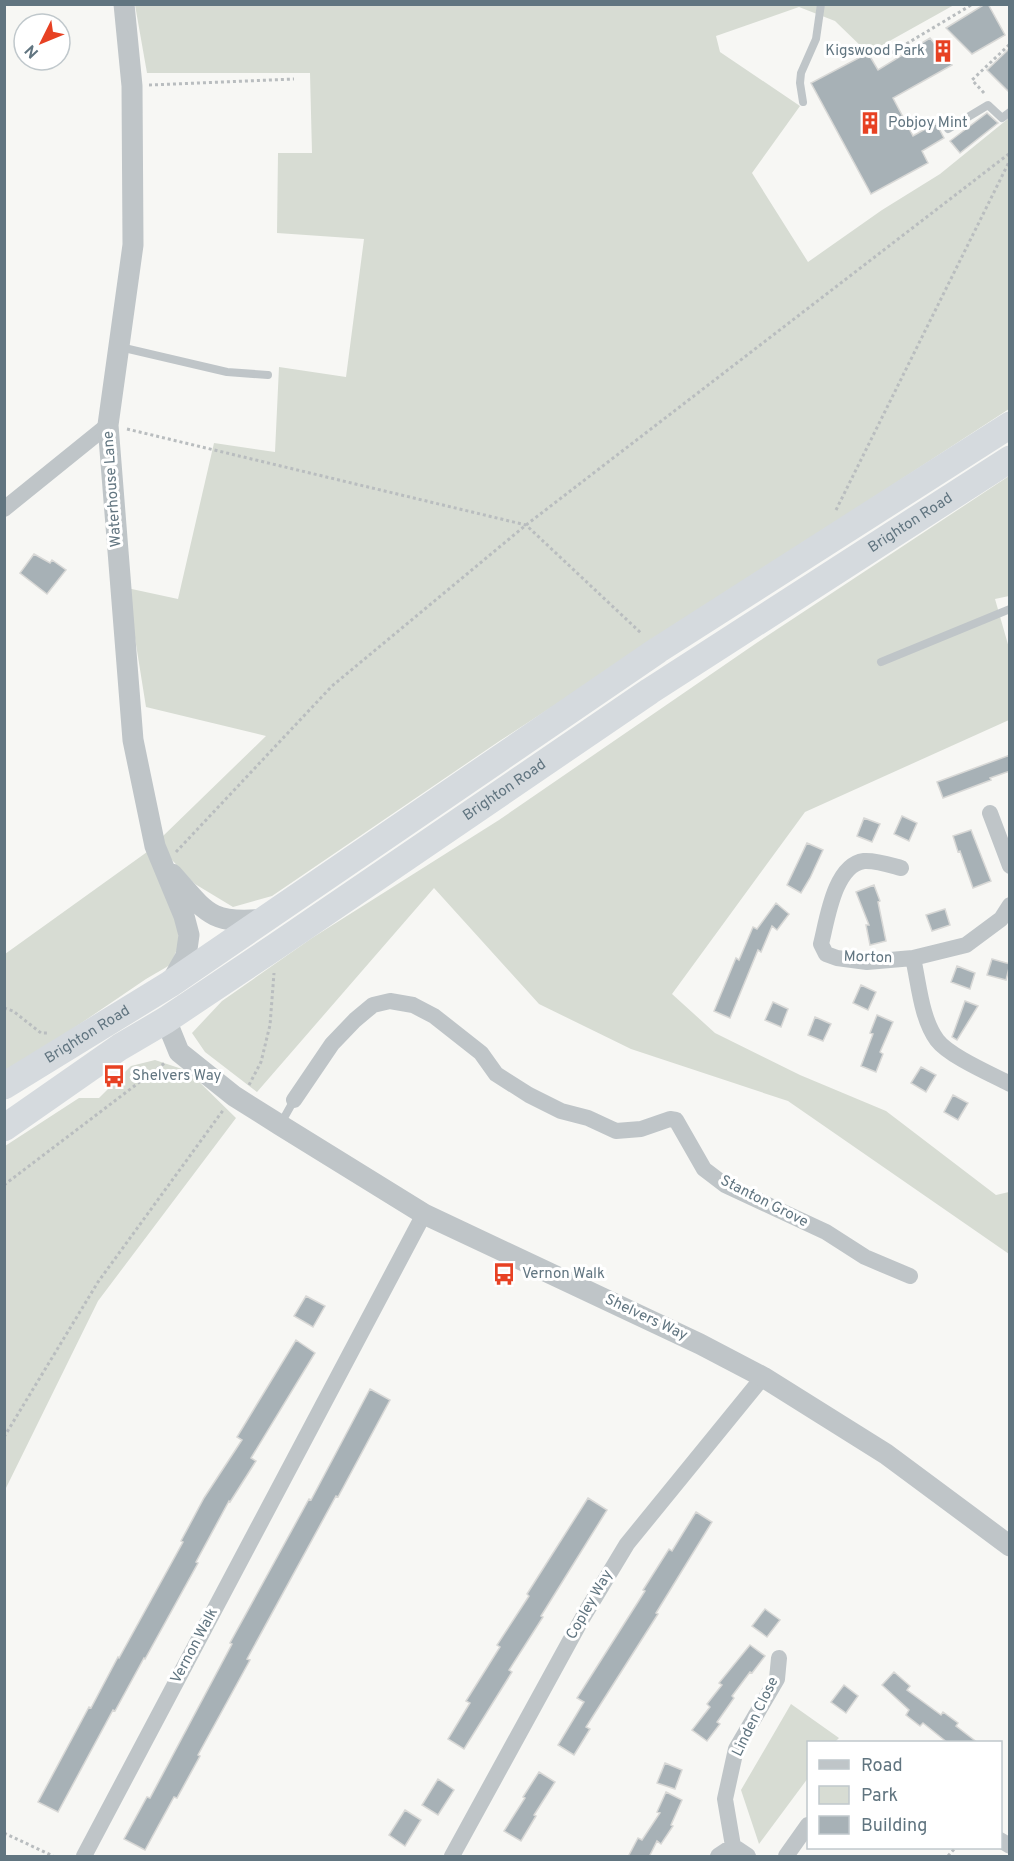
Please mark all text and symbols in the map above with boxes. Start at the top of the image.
north arrow [12,12,72,72]
building icon: Kigswood Park [930,38,956,64]
text: N [21,40,44,62]
place label: Kigswood Park [825,42,925,61]
building icon: Pobjoy Mint [857,110,883,136]
place label: Pobjoy Mint [888,114,968,133]
street label: Waterhouse Lane [99,430,127,548]
street label: Brighton Road [865,489,956,557]
street label: Brighton Road [459,755,550,825]
street label: Morton [843,948,893,968]
street label: Brighton Road [41,1001,134,1068]
bus stop icon: Shelvers Way [101,1063,127,1089]
place label: Shelvers Way [132,1067,222,1086]
street label: Stanton Grove [717,1172,811,1232]
bus stop icon: Vernon Walk [491,1261,517,1287]
place label: Vernon Walk [522,1265,605,1284]
street label: Shelvers Way [601,1290,691,1346]
street label: Copley Way [562,1567,618,1643]
street label: Vernon Walk [167,1605,223,1687]
street label: Linden Close [729,1674,783,1760]
legend [807,1741,1002,1849]
text: Road [861,1755,903,1778]
text: Park [861,1785,898,1808]
text: Building [861,1815,927,1838]

